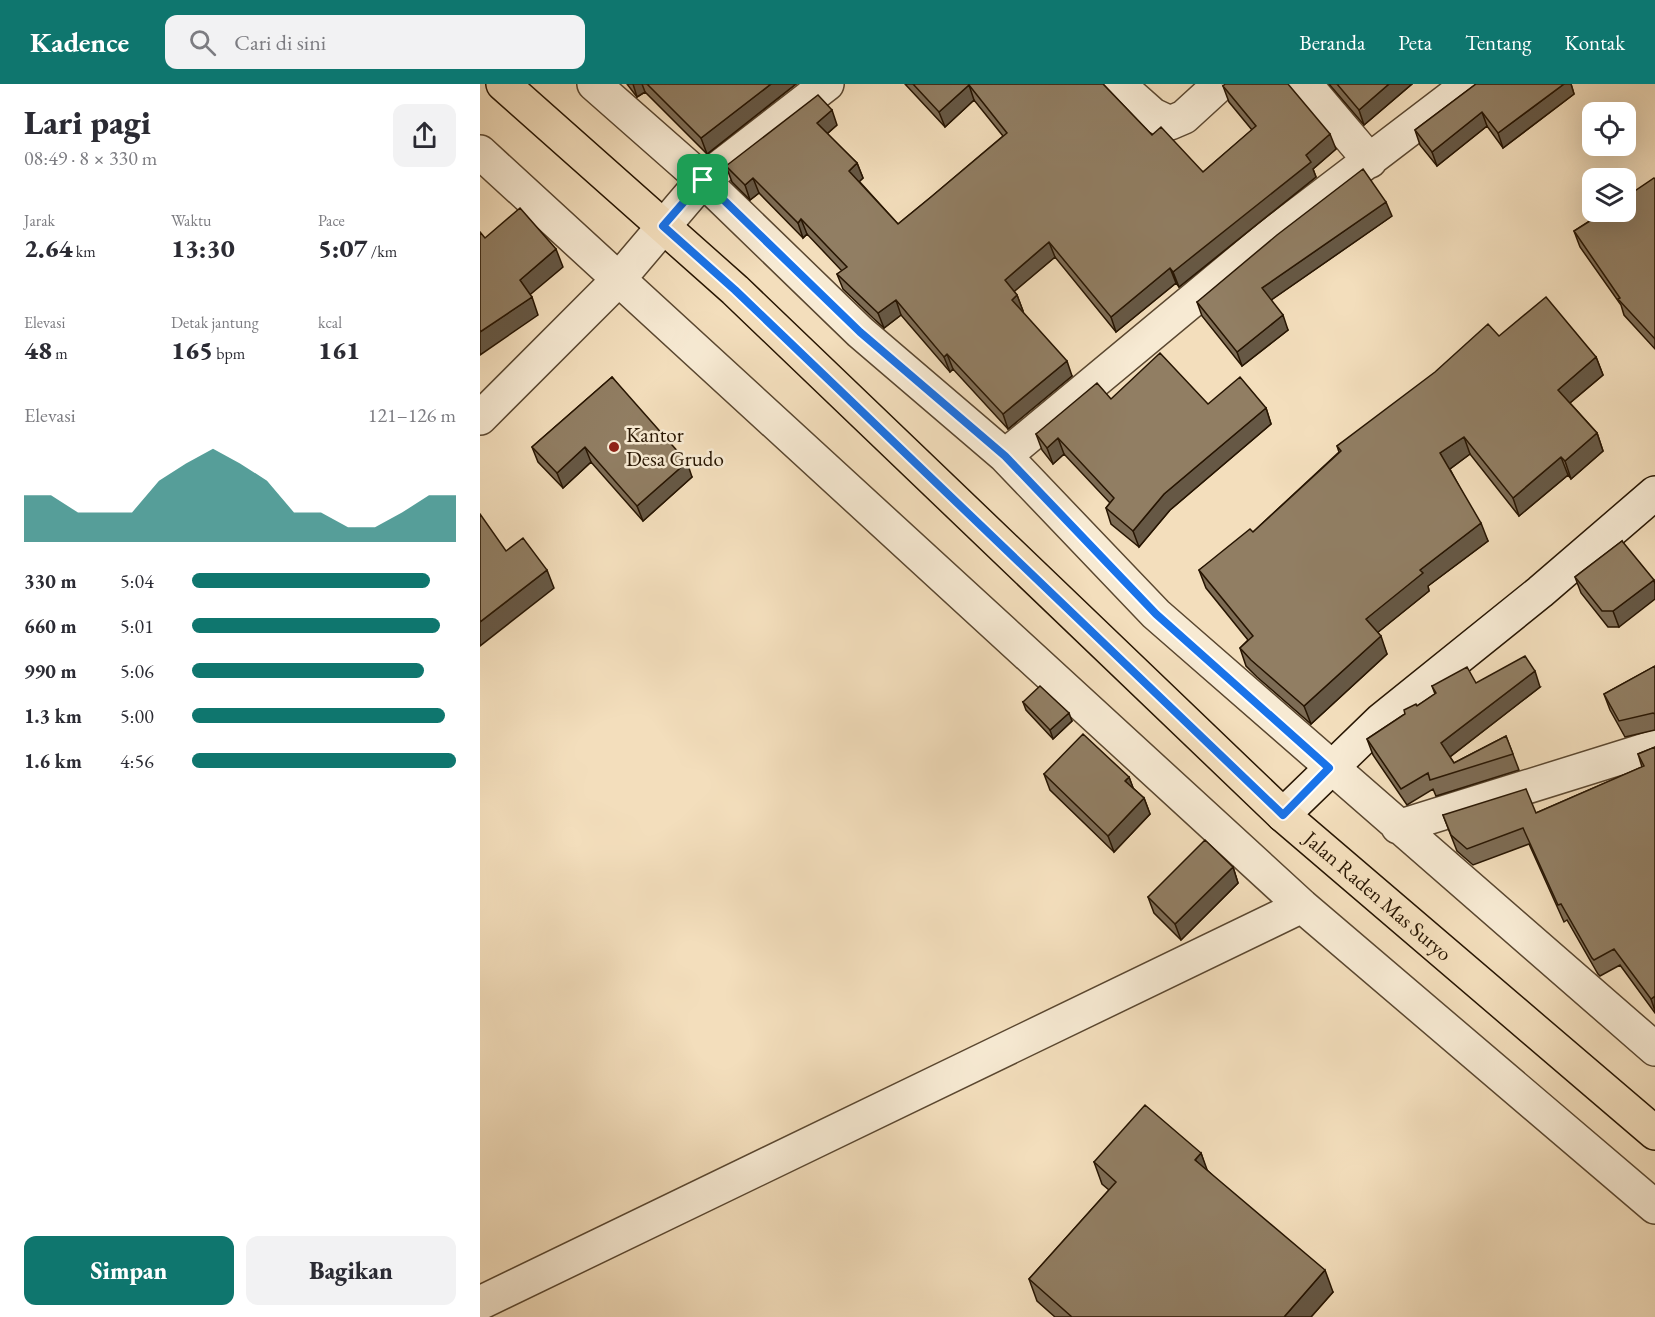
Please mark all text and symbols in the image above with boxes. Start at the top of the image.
search box [165,15,585,69]
text: Kadence [30,24,129,60]
icon: search [186,26,219,59]
text: Cari di sini [234,28,326,57]
text: Beranda [1299,29,1365,56]
text: Peta [1398,29,1432,56]
text: Tentang [1465,29,1531,56]
text: Kontak [1564,29,1625,56]
text: Lari pagi [24,101,151,144]
map controls [1582,102,1636,222]
button: locate [1582,102,1636,156]
button: share [393,104,456,167]
text: 08:49 · 8 × 330 m [24,145,157,171]
pin [677,154,728,205]
icon: arrive [686,163,719,196]
button: layers [1582,168,1636,222]
text: Jarak [24,210,55,231]
text: Waktu [171,210,211,231]
text: Pace [318,210,345,231]
text: 2.64 [24,231,73,265]
text: 13:30 [171,231,235,265]
text: 5:07 [318,231,368,265]
text: km [73,241,96,262]
text: /km [368,241,397,262]
text: Elevasi [24,312,65,333]
text: Detak jantung [171,312,259,333]
text: kcal [318,312,342,333]
text: 48 [24,333,52,367]
text: 165 [171,333,213,367]
text: 161 [318,333,360,367]
text: m [52,343,68,364]
text: bpm [213,343,245,364]
text: Elevasi [24,402,76,428]
text: 121–126 m [368,402,456,428]
place label: Kantor Desa Grudo [626,421,724,472]
marker: Kantor Desa Grudo [607,440,621,454]
text: 330 m [24,568,77,594]
text: 5:04 [120,568,154,594]
text: 660 m [24,613,77,639]
text: 5:01 [120,613,154,639]
text: 990 m [24,658,77,684]
text: 5:06 [120,658,154,684]
text: 1.3 km [24,703,82,729]
text: 5:00 [120,703,154,729]
text: 1.6 km [24,748,82,774]
text: 4:56 [120,748,154,774]
street label: Jalan Raden Mas Suryo [1297,824,1458,967]
button: Simpan [24,1236,234,1305]
button: Bagikan [246,1236,456,1305]

